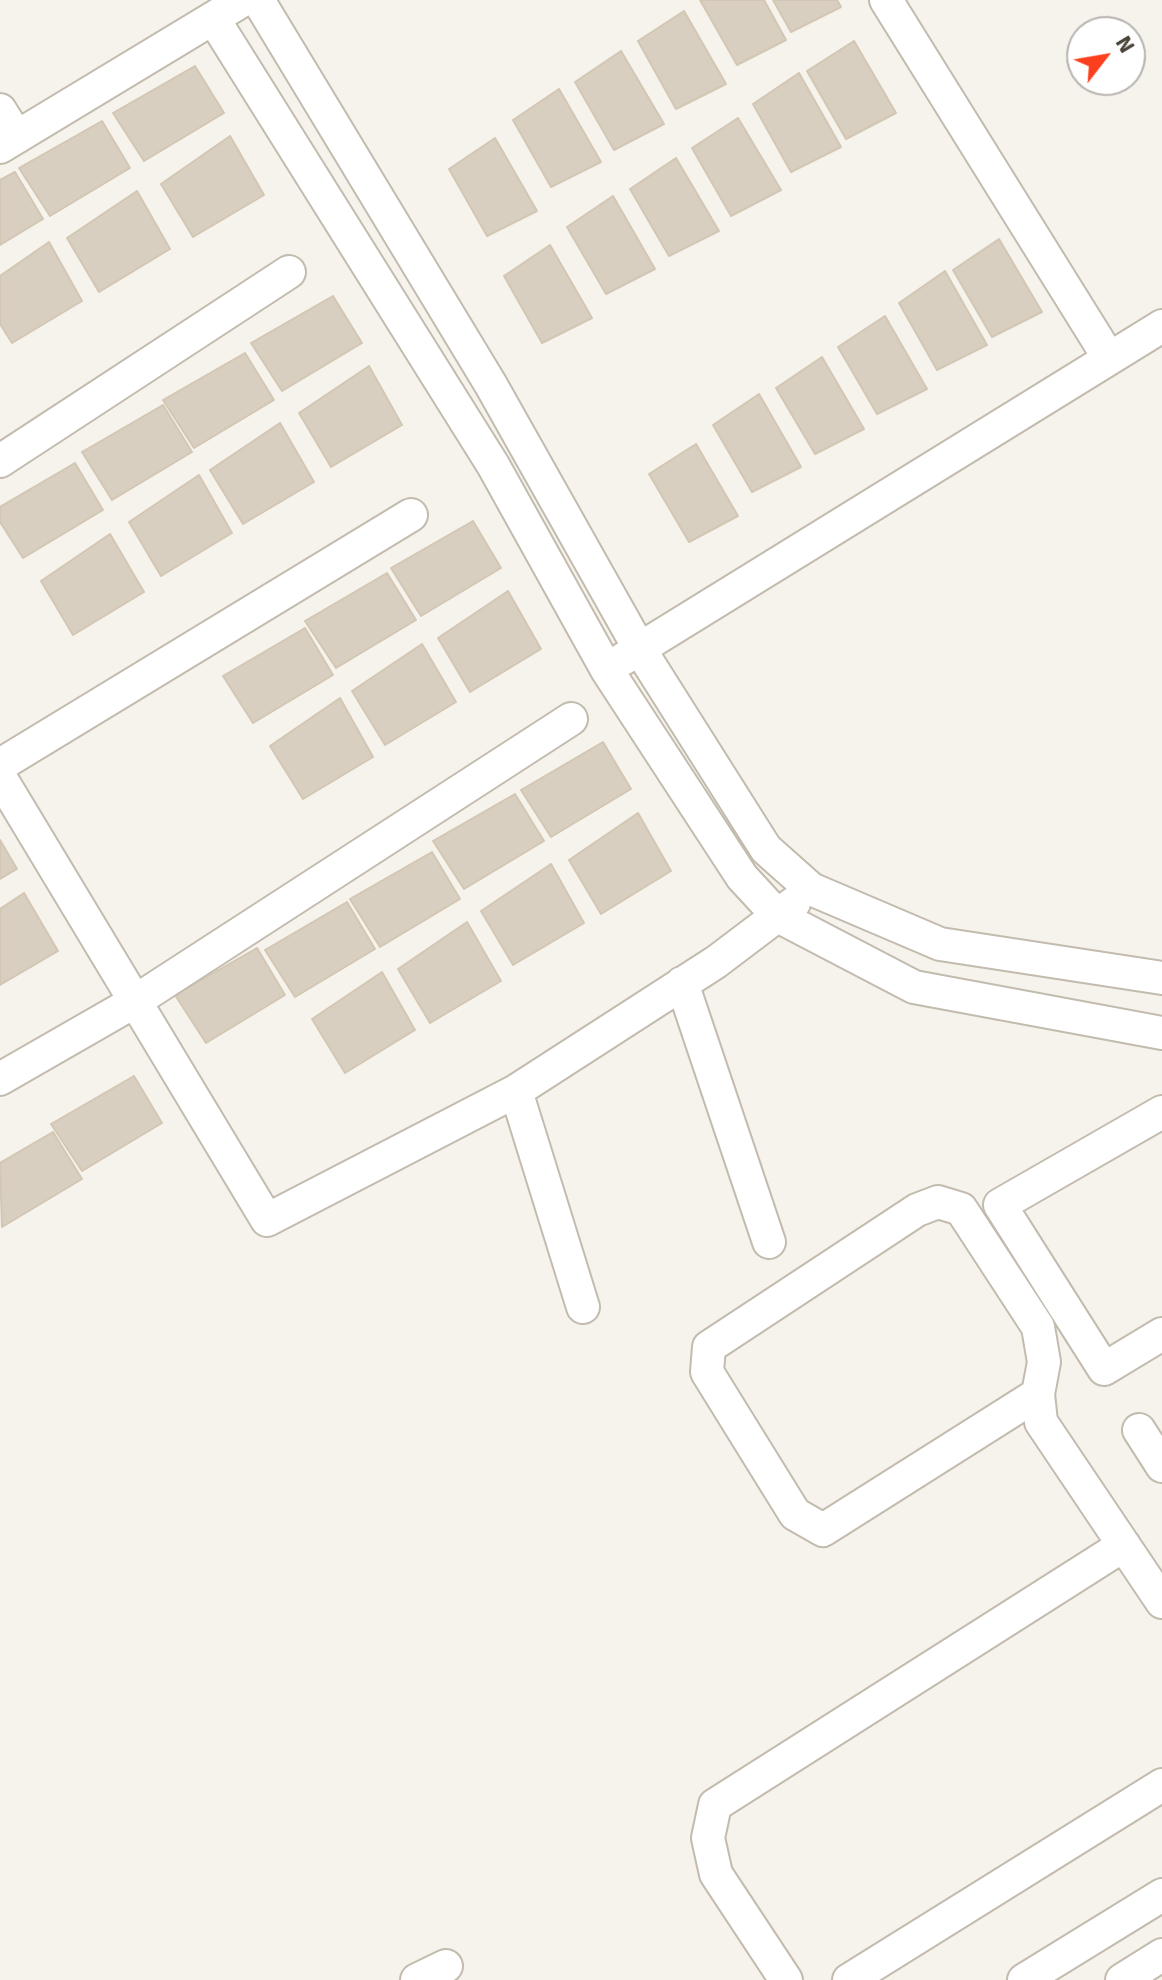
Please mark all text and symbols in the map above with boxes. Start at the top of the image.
north arrow [1066,16,1146,96]
text: N [1110,31,1141,58]

